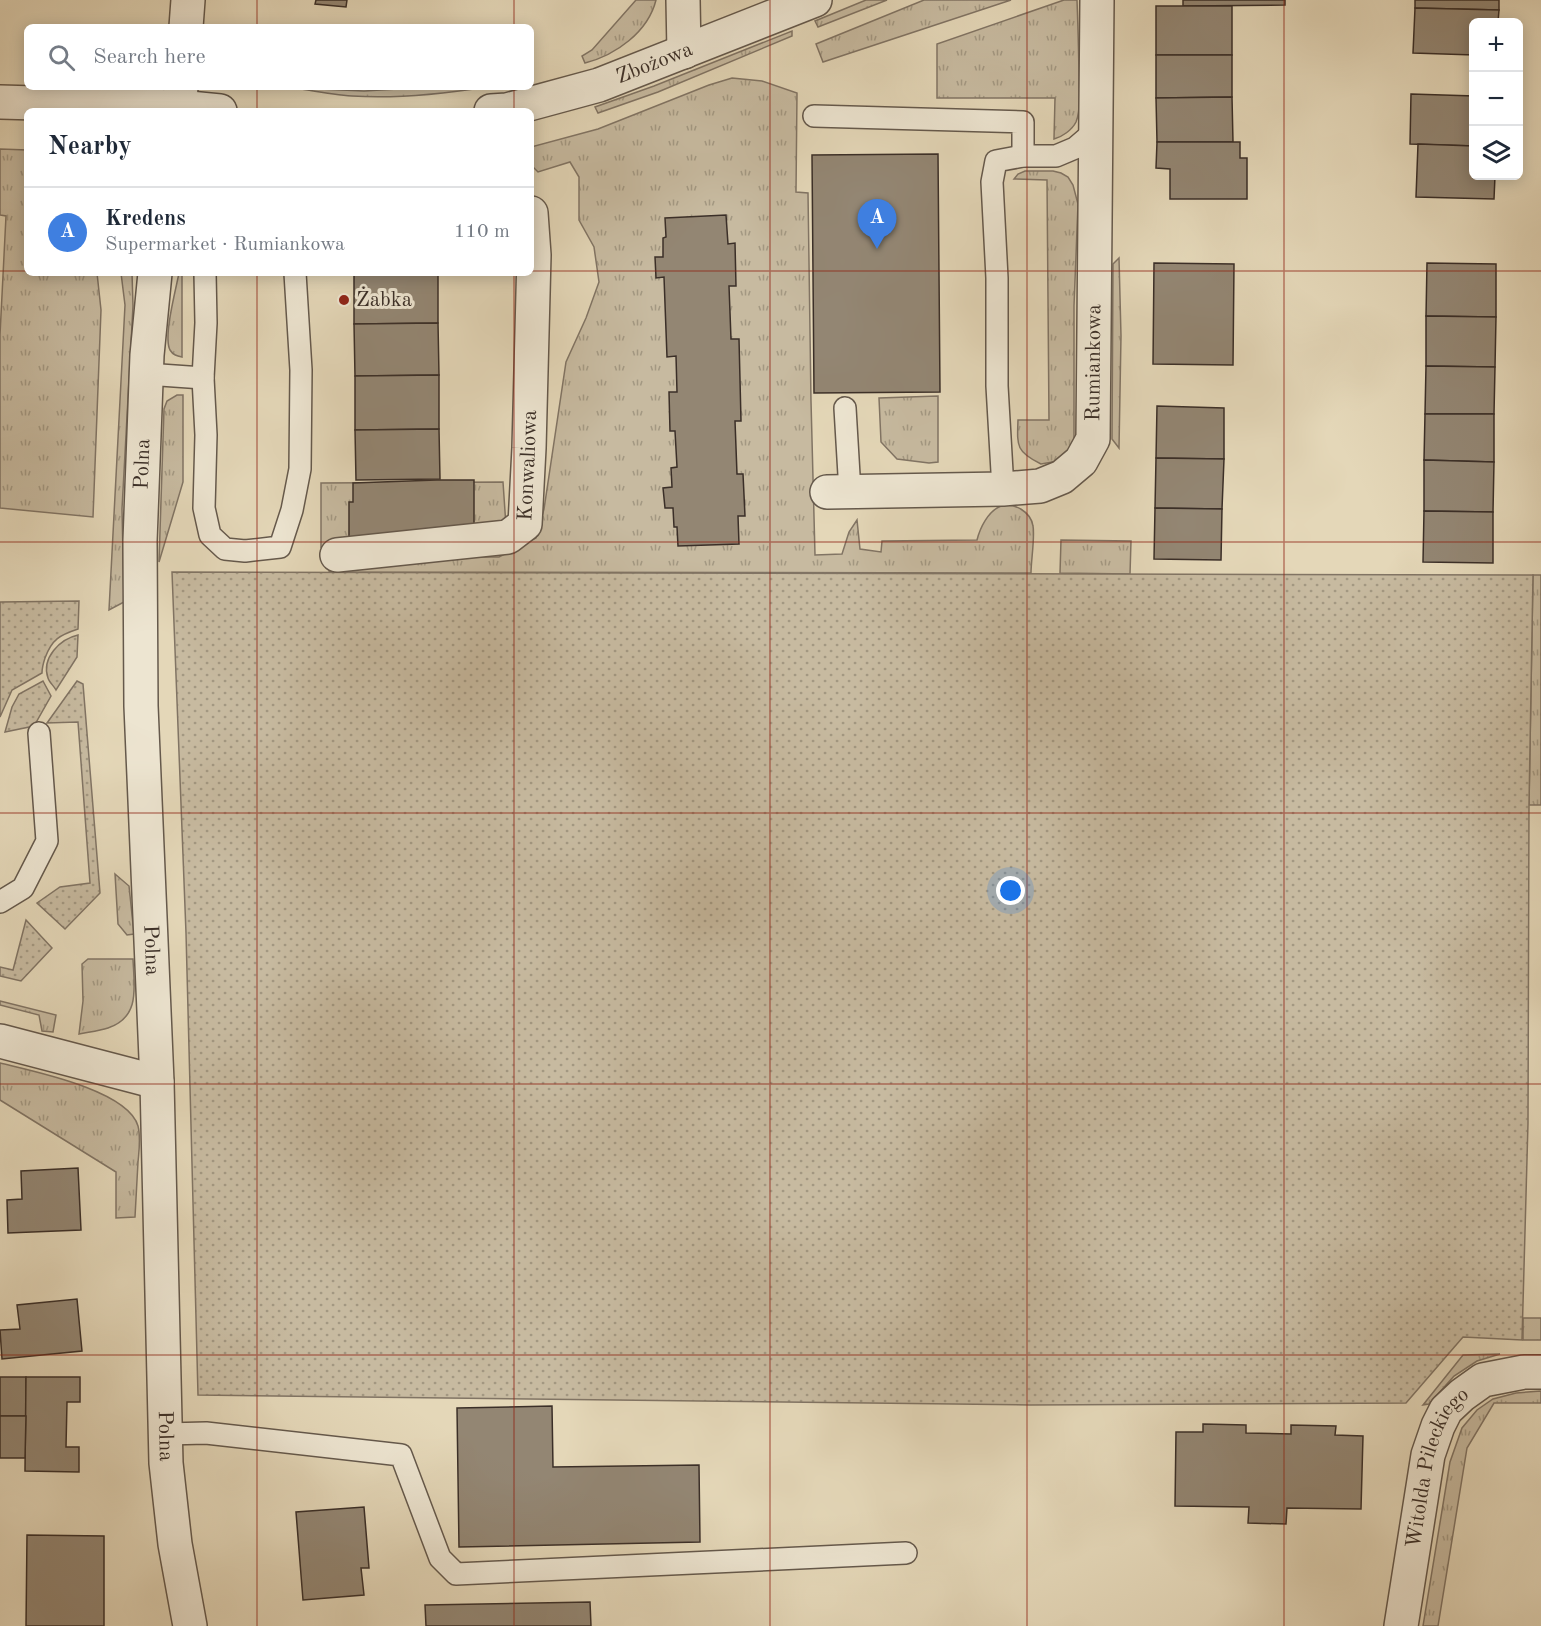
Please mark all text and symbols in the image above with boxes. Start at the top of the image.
map controls [1469,18,1523,180]
button: + [1469,18,1523,72]
search box [24,24,534,90]
street label: Zbożowa [613,39,696,88]
icon: search [45,41,78,74]
text: Search here [93,46,206,68]
button: − [1469,72,1523,126]
button: layers [1469,126,1523,180]
text: Nearby [48,134,132,160]
pin: A [858,200,896,249]
text: Kredens [105,208,186,230]
text: A [60,222,75,242]
text: 110 m [454,222,510,242]
text: Supermarket · Rumiankowa [105,235,345,255]
place label: Żabka [356,286,412,311]
marker: Żabka [337,293,351,307]
street label: Rumiankowa [1083,304,1105,422]
street label: Konwaliowa [515,410,540,521]
street label: Polna [132,438,154,490]
your location [996,876,1025,905]
street label: Polna [140,924,163,976]
street label: Witolda Pileckiego [1403,1383,1473,1550]
street label: Polna [154,1410,176,1462]

